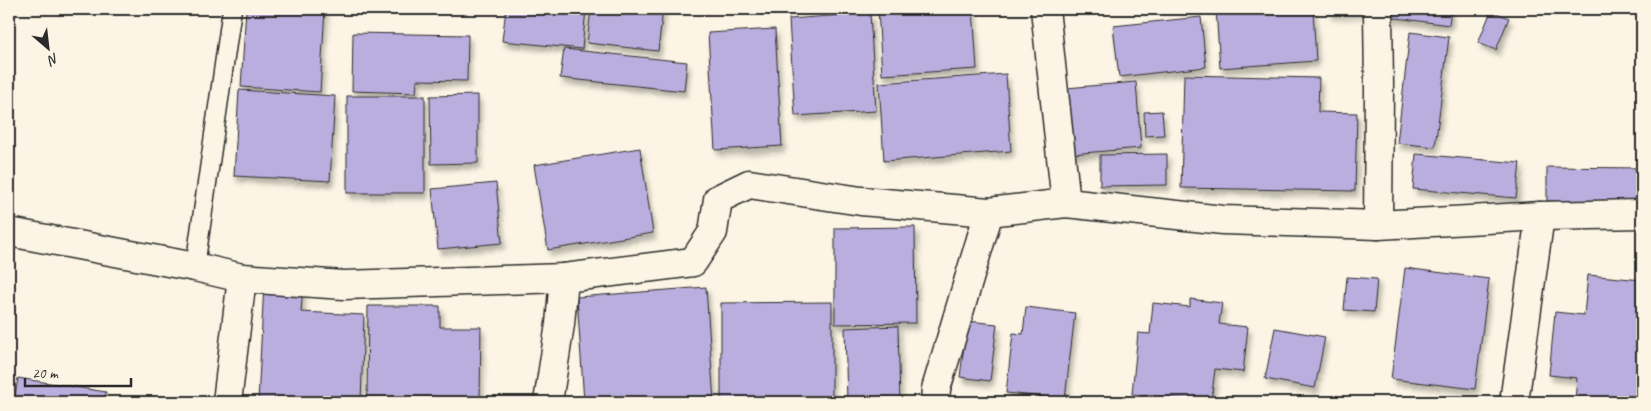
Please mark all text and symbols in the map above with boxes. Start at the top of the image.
north arrow [22,22,72,72]
text: N [44,49,62,70]
scale bar [25,356,131,388]
text: 20 m [32,364,59,383]

